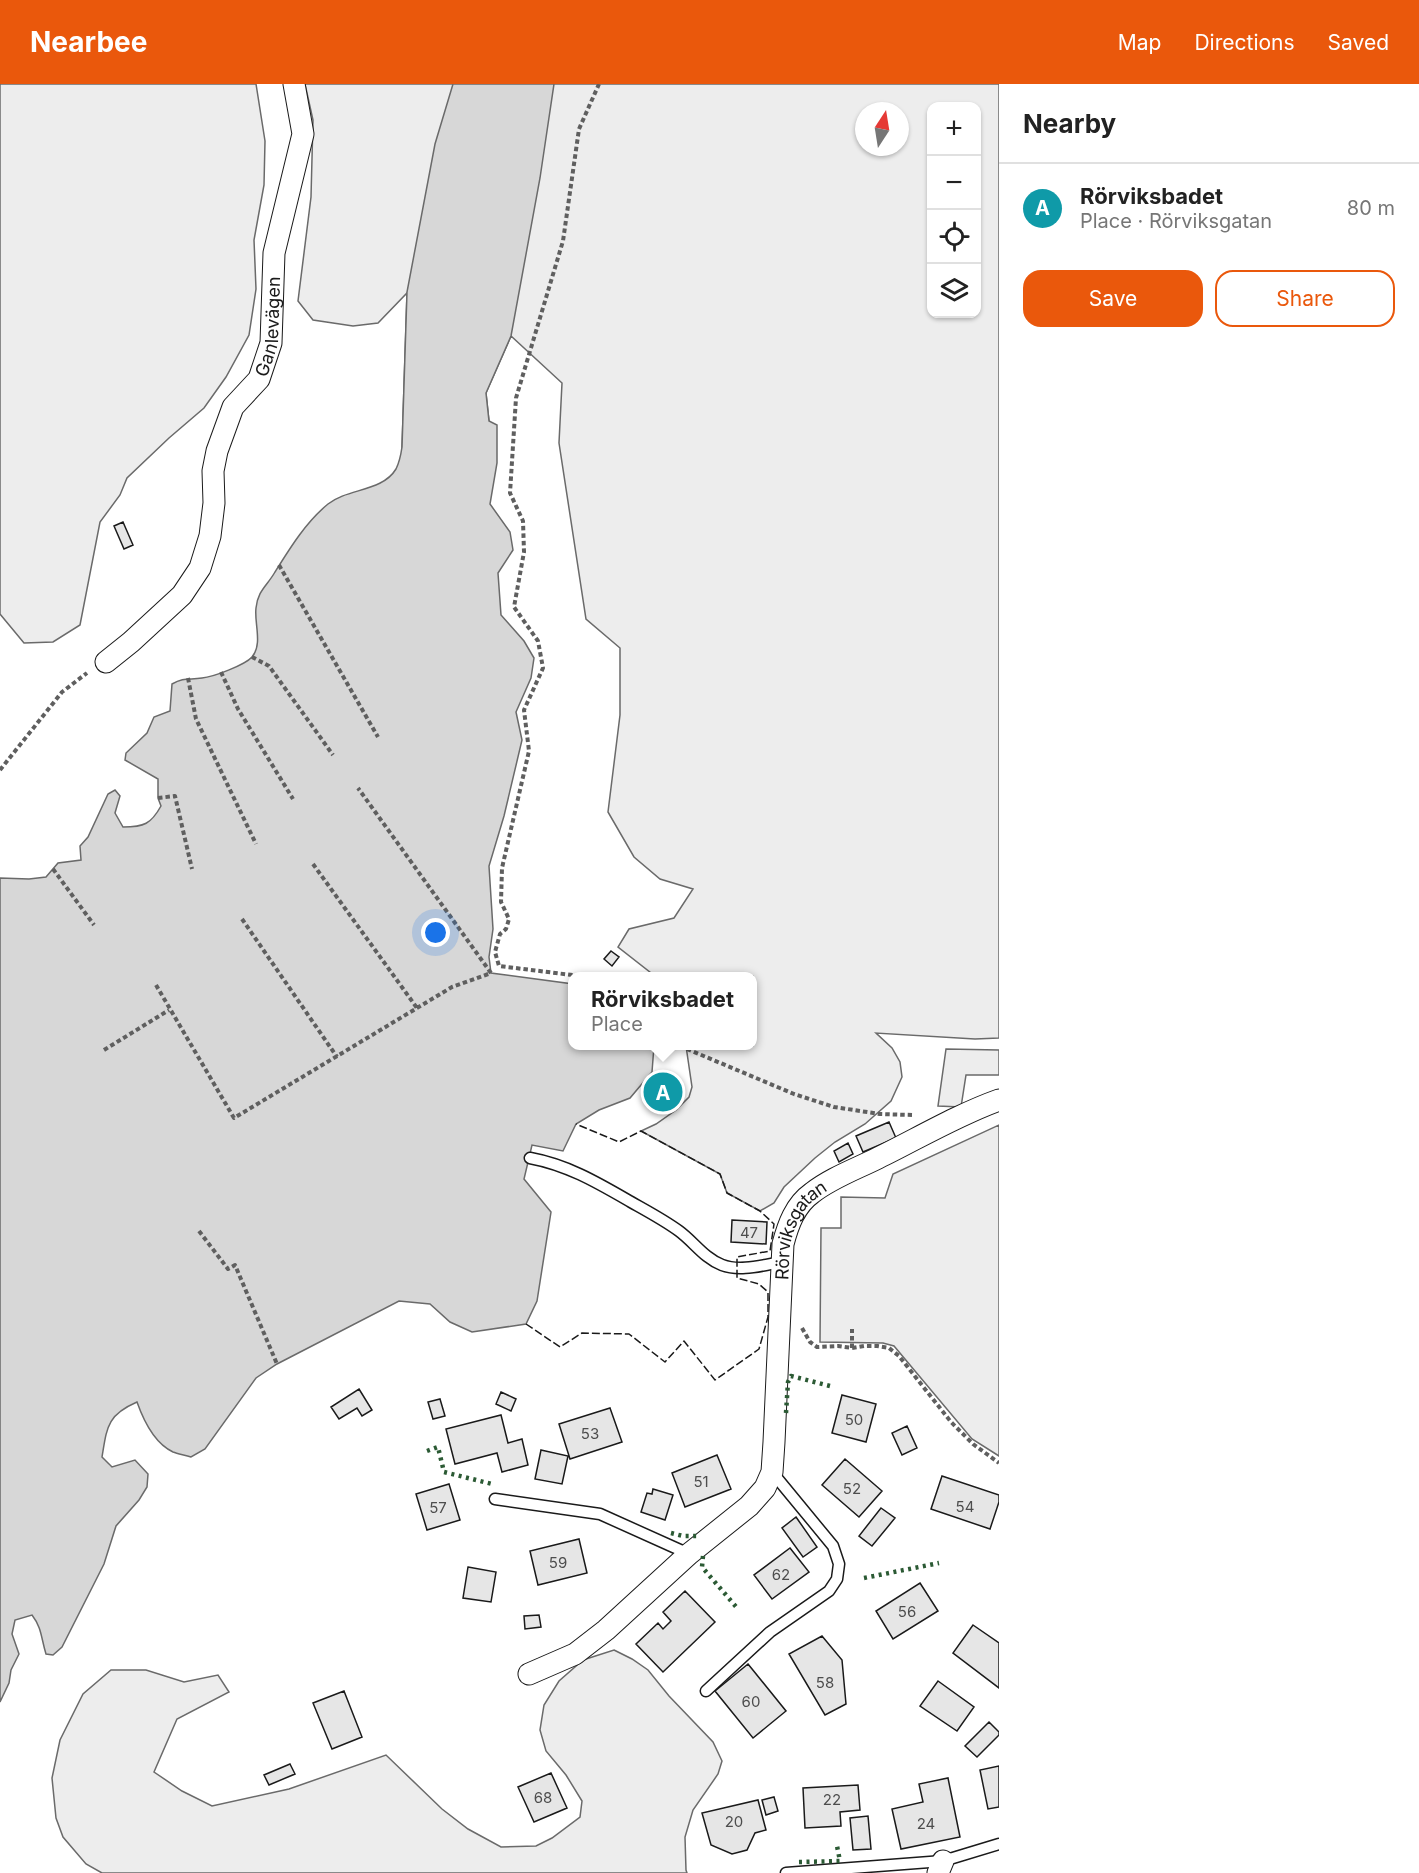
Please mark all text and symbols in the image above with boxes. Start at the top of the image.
text: Nearbee [30,25,147,59]
text: Map [1118,30,1161,55]
text: Directions [1194,30,1295,55]
text: Saved [1328,30,1389,55]
north arrow [855,102,909,156]
map controls [927,102,981,318]
button: + [927,102,981,156]
text: Nearby [1023,108,1116,139]
button: − [927,156,981,210]
text: Rörviksbadet [1080,183,1223,209]
text: A [1035,196,1050,220]
text: 80 m [1347,196,1395,220]
text: Place · Rörviksgatan [1080,209,1272,233]
button: locate [927,210,981,264]
button: layers [927,264,981,318]
button: Save [1023,270,1203,327]
button: Share [1215,270,1395,327]
street label: Ganlevägen [250,276,284,379]
your location [421,918,450,947]
popup [568,972,757,1050]
text: Rörviksbadet [591,986,734,1012]
text: Place [591,1012,643,1036]
pin: A [644,1070,682,1114]
street label: Rörviksgatan [771,1176,830,1280]
house number: 47 [740,1223,758,1242]
house number: 50 [845,1410,863,1429]
house number: 53 [581,1424,599,1443]
house number: 51 [693,1472,709,1491]
house number: 52 [843,1479,861,1498]
house number: 54 [956,1497,974,1516]
house number: 57 [429,1498,447,1517]
house number: 59 [549,1553,567,1572]
house number: 62 [772,1565,790,1584]
house number: 56 [898,1602,916,1621]
house number: 58 [816,1673,834,1692]
house number: 60 [742,1692,760,1711]
house number: 68 [534,1788,552,1807]
house number: 22 [823,1790,841,1809]
house number: 20 [725,1812,743,1831]
house number: 24 [917,1814,935,1833]

